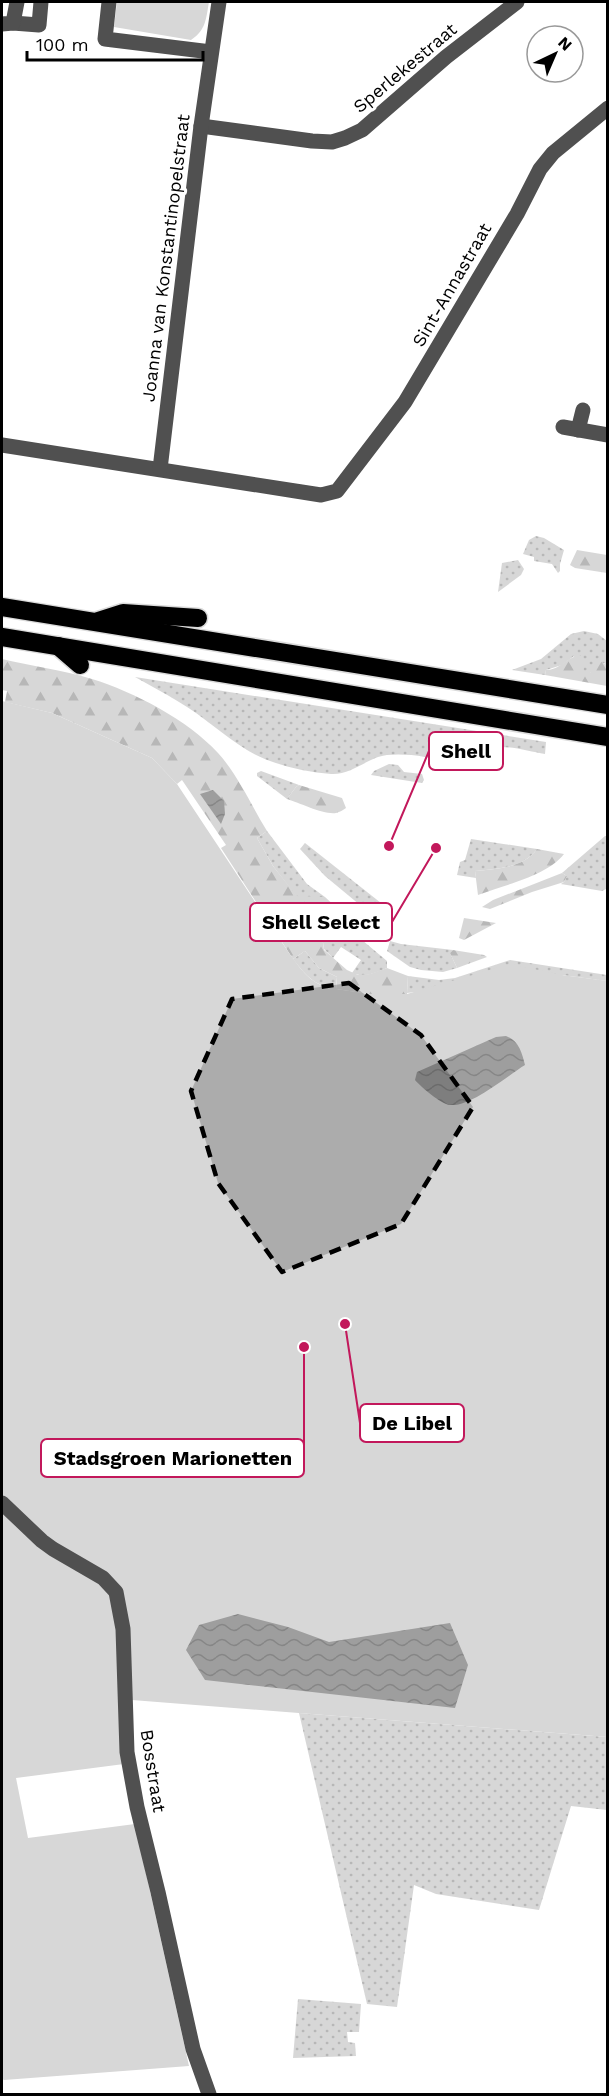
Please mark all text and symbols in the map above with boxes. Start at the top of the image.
street label: Sperlekestraat [349,18,461,117]
scale bar [27,24,202,62]
north arrow [525,24,585,84]
text: N [554,33,576,55]
text: 100 m [36,34,89,55]
street label: Joanna van Konstantinopelstraat [137,112,194,403]
street label: Sint-Annastraat [408,219,496,350]
callout: Shell [429,732,503,770]
text: Shell [441,739,491,763]
callout: Shell Select [250,903,392,941]
text: Shell Select [262,910,380,934]
callout: De Libel [360,1404,464,1442]
text: De Libel [372,1411,453,1435]
callout: Stadsgroen Marionetten [41,1439,304,1477]
text: Stadsgroen Marionetten [54,1446,292,1470]
street label: Bosstraat [137,1728,170,1814]

